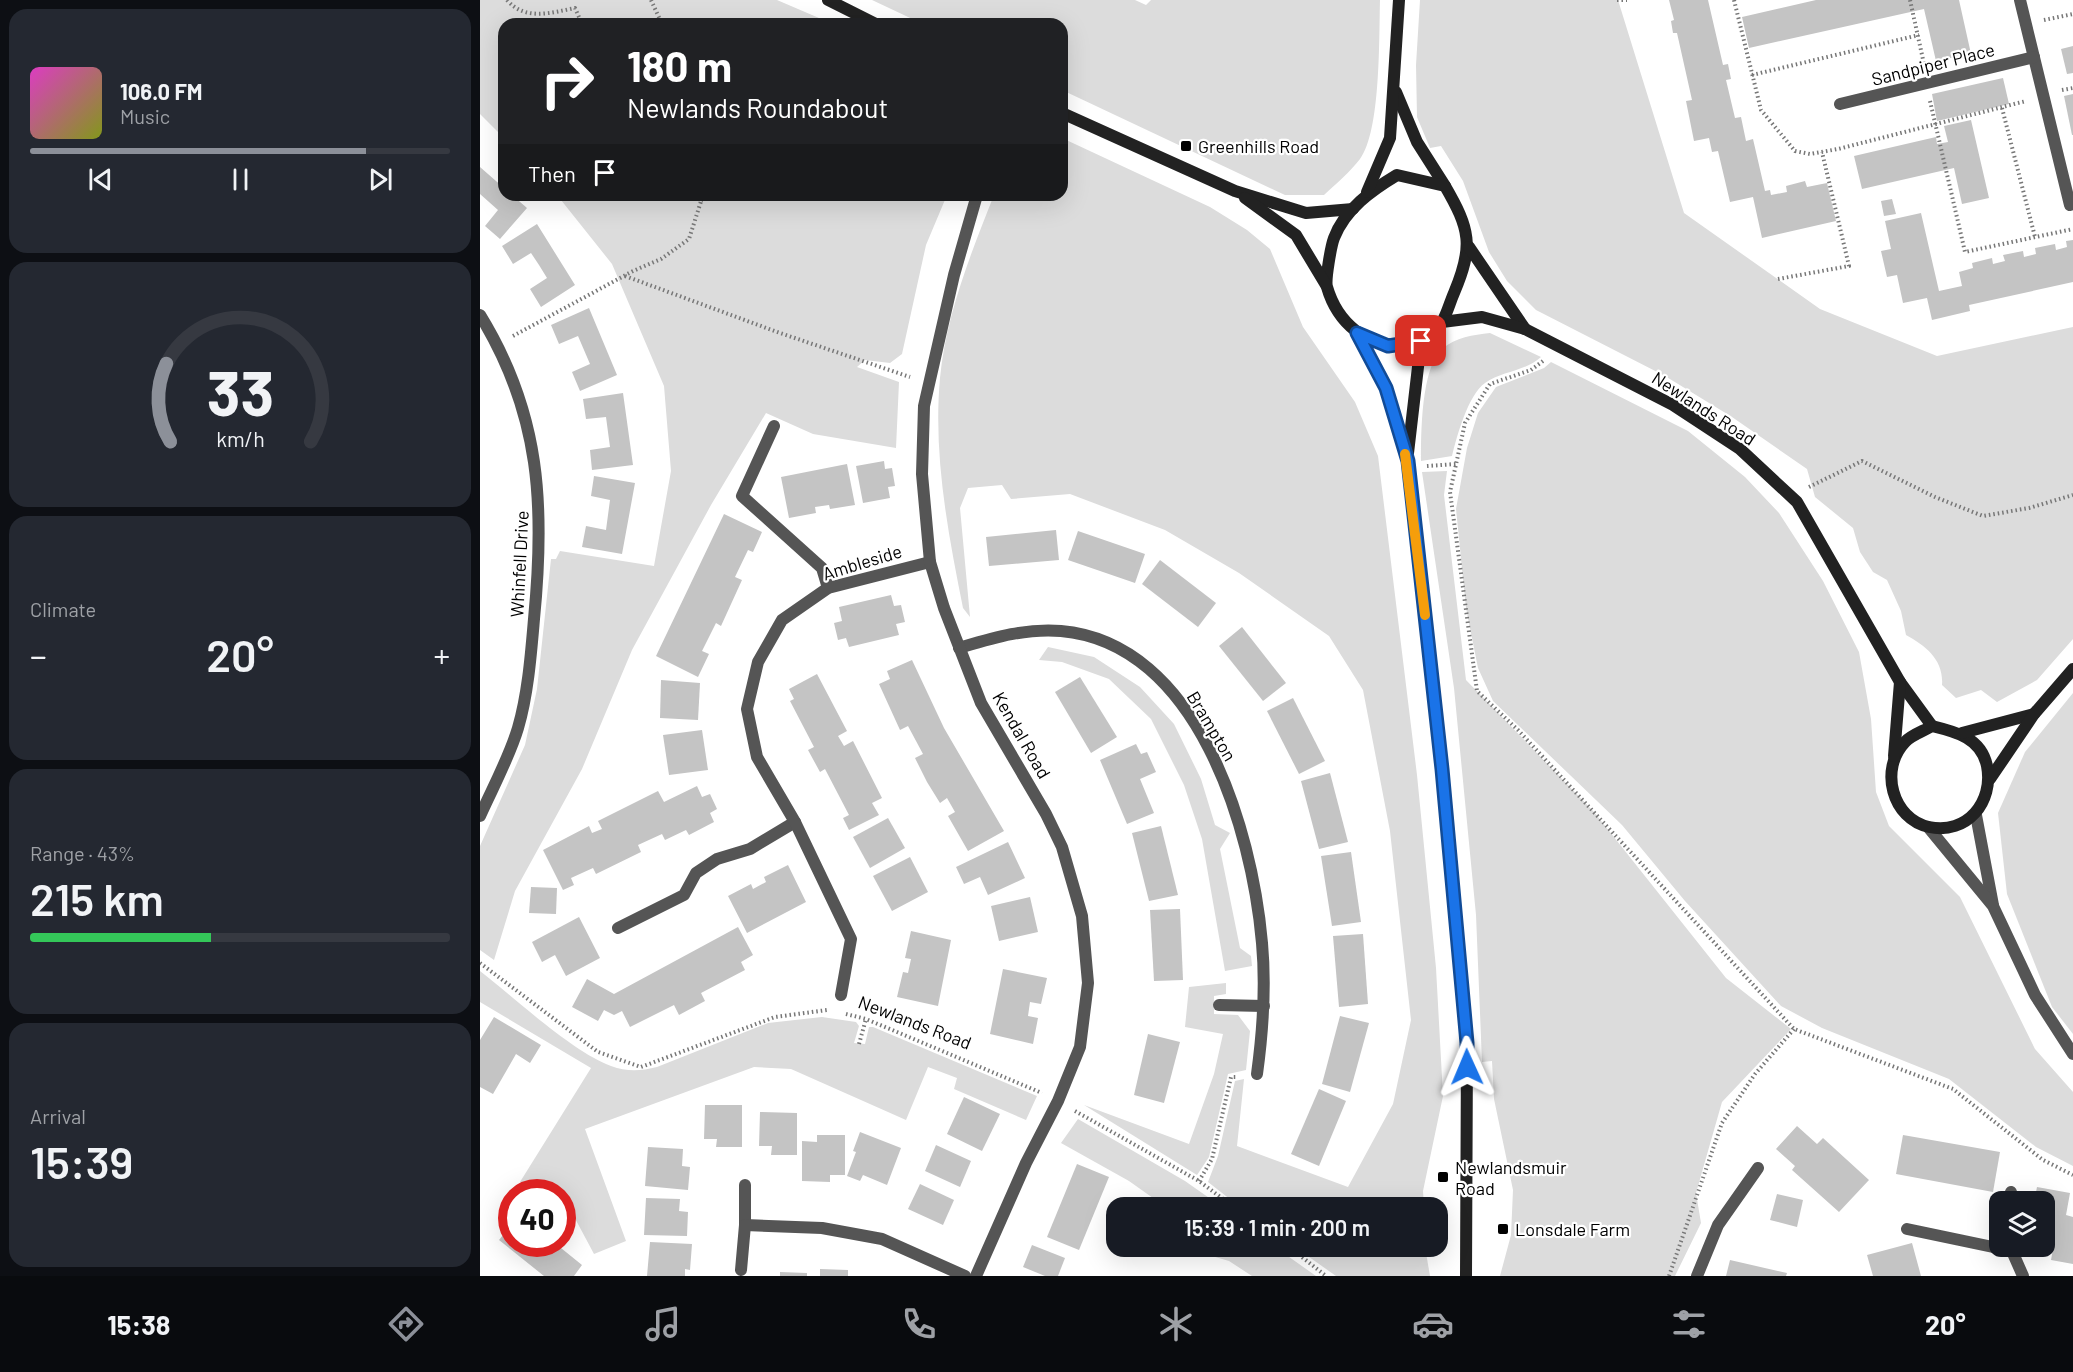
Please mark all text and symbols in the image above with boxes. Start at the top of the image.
street label: Sandpiper Place [1869,38,1997,90]
text: 180 m [627,40,732,90]
icon: right [528,42,606,120]
text: 106.0 FM [120,78,203,104]
text: Newlands Roundabout [627,91,888,123]
text: Music [120,104,170,128]
place label: Greenhills Road [1198,135,1319,157]
marker: Greenhills Road [1179,139,1193,153]
icon: arrive [588,156,621,189]
text: Then [528,160,576,186]
icon: previous [84,163,117,196]
icon: pause [224,163,257,196]
icon: next [364,163,397,196]
pin [1395,315,1446,366]
icon: arrive [1404,324,1437,357]
text: 33 [206,354,274,428]
street label: Newlands Road [1648,366,1760,450]
text: km/h [216,426,264,451]
street label: Whinfell Drive [505,510,533,618]
street label: Ambleside [820,540,904,584]
text: Climate [30,597,96,621]
text: 20° [206,627,274,681]
text: − [30,635,47,675]
text: + [434,635,450,675]
street label: Brampton [1183,687,1241,765]
street label: Kendal Road [988,688,1056,782]
text: Range · 43% [30,841,135,865]
text: 215 km [30,871,164,925]
street label: Newlands Road [855,990,975,1054]
position arrow [1435,1035,1499,1099]
text: Arrival [30,1104,86,1128]
text: 15:39 [30,1134,133,1188]
place label: Newlandsmuir Road [1455,1156,1567,1199]
marker: Newlandsmuir Road [1436,1170,1450,1184]
speed limit sign: 40 [498,1179,576,1257]
map controls [1989,1191,2055,1257]
button: layers [1989,1191,2055,1257]
text: 15:39 · 1 min · 200 m [1184,1214,1370,1240]
place label: Lonsdale Farm [1515,1218,1630,1240]
marker: Lonsdale Farm [1496,1222,1510,1236]
icon: directions [385,1303,427,1345]
icon: music [642,1303,684,1345]
icon: phone [898,1303,940,1345]
icon: climate [1155,1303,1197,1345]
icon: car [1412,1303,1454,1345]
icon: filters [1668,1303,1710,1345]
text: 15:38 [107,1308,170,1340]
text: 20° [1925,1308,1966,1340]

